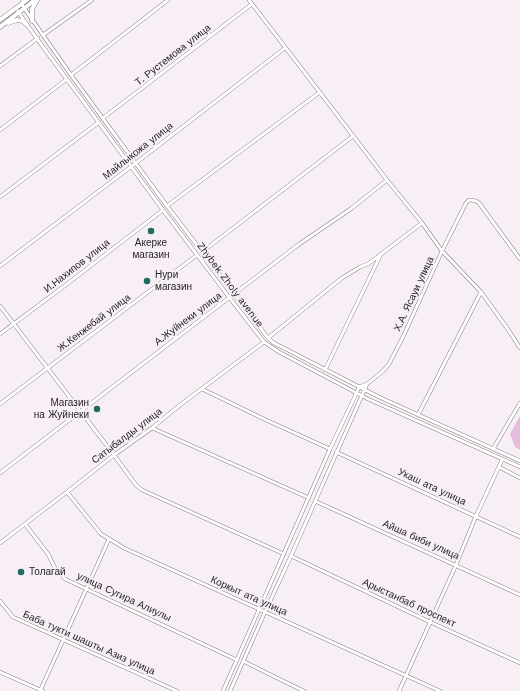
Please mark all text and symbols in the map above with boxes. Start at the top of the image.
street label: Т. Рустемова улица [133,22,213,88]
street label: Майлыкожа улица [101,120,175,182]
marker: Акерке магазин [146,226,156,236]
street label: И.Нахипов улица [42,237,112,295]
place label: Акерке магазин [132,237,170,260]
street label: Zhybek Zholy avenue [194,240,266,330]
street label: Х.А. Ясауи улица [391,255,437,333]
place label: Нури магазин [155,269,192,292]
marker: Нури магазин [142,276,152,286]
street label: А.Жуйнеки улица [152,290,224,348]
street label: Ж.Кенжебай улица [55,292,133,354]
place label: Магазин на Жуйнеки [34,397,89,420]
marker: Магазин на Жуйнеки [92,404,102,414]
street label: Сатыбалды улица [89,406,165,466]
street label: Укаш ата улица [396,466,468,508]
street label: Айша биби улица [381,518,461,562]
place label: Толагай [29,566,66,578]
marker: Толагай [16,567,26,577]
street label: улица Сугира Алиулы [75,570,173,624]
street label: Коркыт ата улица [209,574,289,618]
street label: Арыстанбаб проспект [360,576,458,630]
street label: Баба тукти шашты Азиз улица [21,608,157,678]

